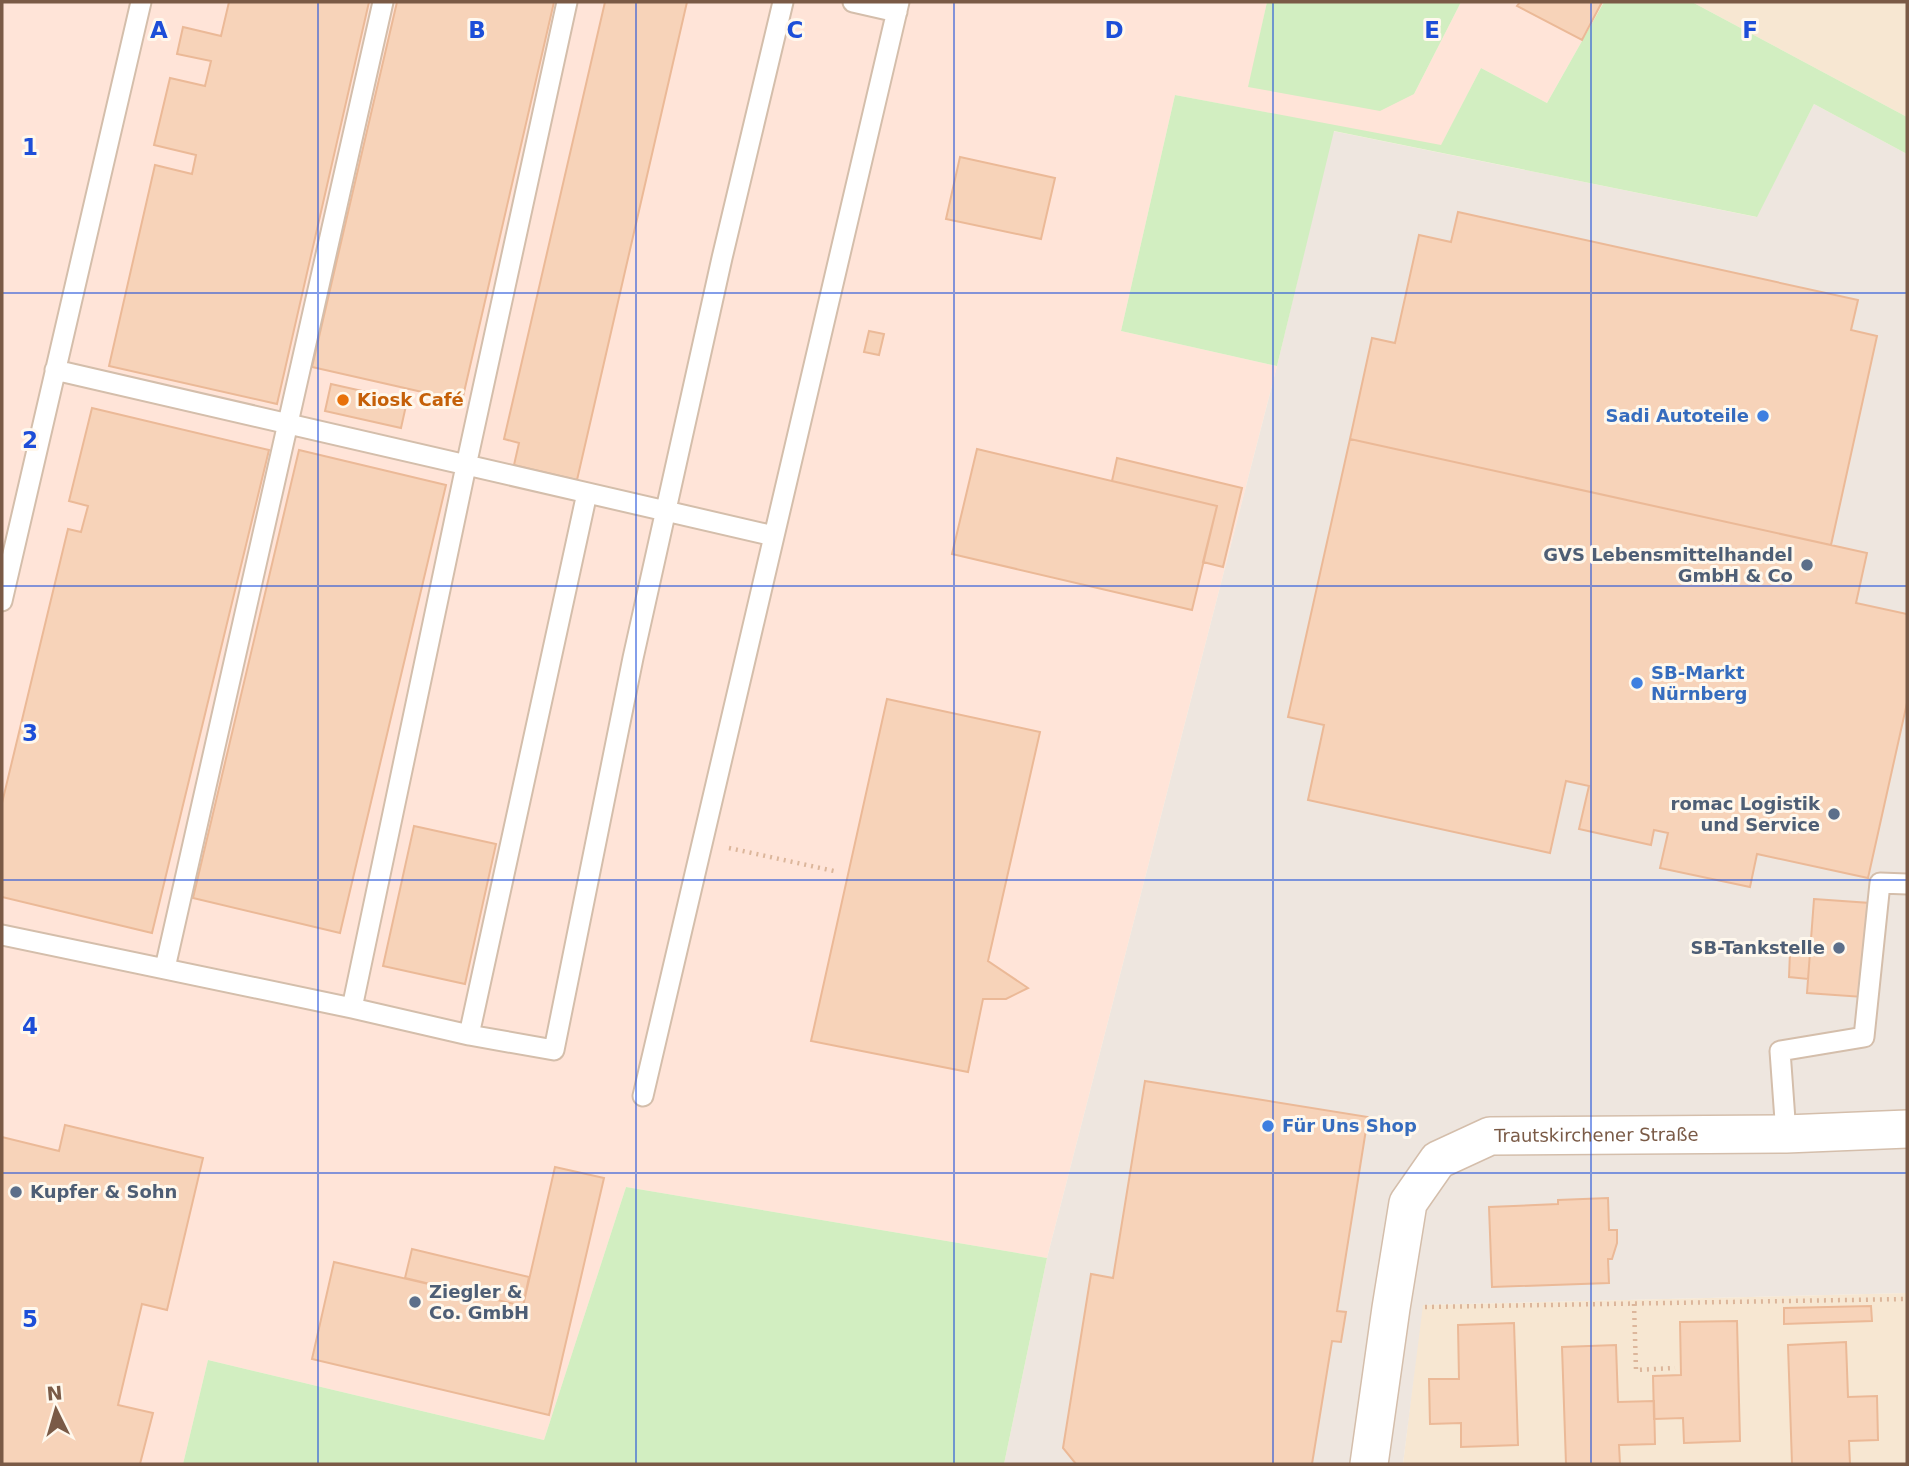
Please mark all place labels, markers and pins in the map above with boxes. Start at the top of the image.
place label: Kiosk Café [357,389,464,410]
marker: Kiosk Café [335,392,351,408]
place label: Sadi Autoteile [1605,405,1749,426]
marker: Sadi Autoteile [1755,408,1771,424]
place label: GVS Lebensmittelhandel GmbH & Co [1543,544,1793,586]
marker: GVS Lebensmittelhandel GmbH & Co [1799,557,1815,573]
place label: SB-Markt Nürnberg [1651,662,1747,704]
marker: SB-Markt Nürnberg [1629,675,1645,691]
place label: romac Logistik und Service [1671,793,1821,835]
marker: romac Logistik und Service [1826,806,1842,822]
place label: SB-Tankstelle [1691,937,1825,958]
marker: SB-Tankstelle [1831,940,1847,956]
place label: Für Uns Shop [1282,1115,1417,1136]
marker: Für Uns Shop [1260,1118,1276,1134]
place label: Kupfer & Sohn [30,1181,177,1202]
marker: Kupfer & Sohn [8,1184,24,1200]
place label: Ziegler & Co. GmbH [429,1281,529,1323]
marker: Ziegler & Co. GmbH [407,1294,423,1310]

